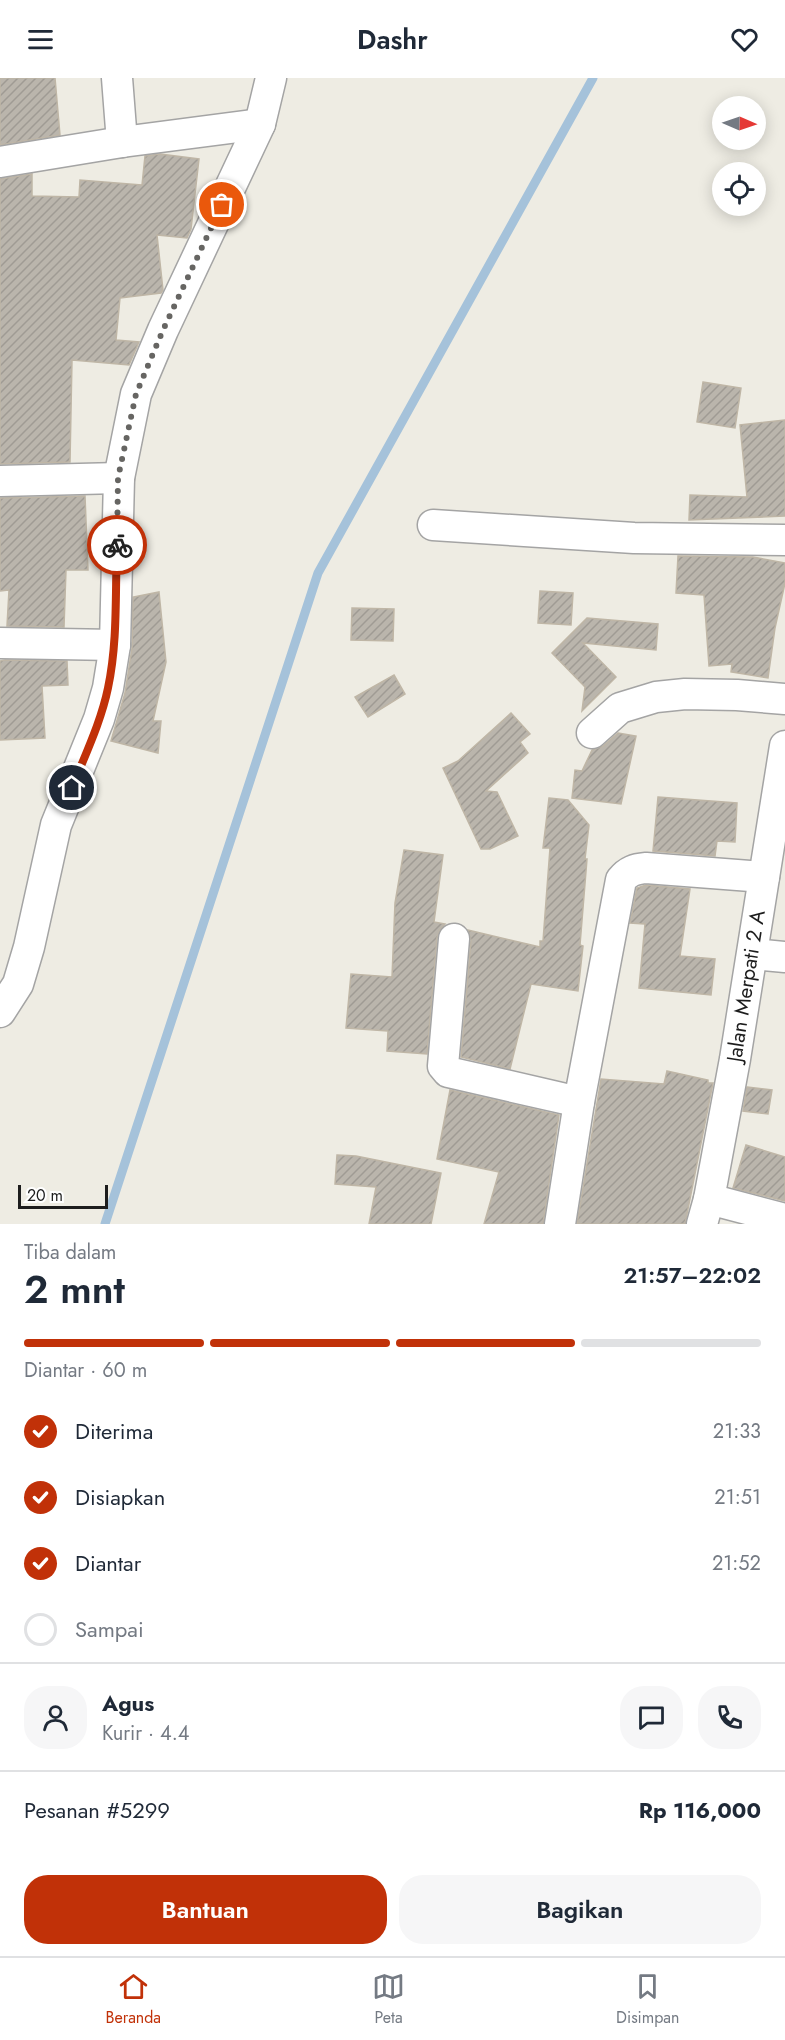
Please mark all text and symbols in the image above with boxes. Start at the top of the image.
text: Dashr [357,20,428,59]
icon: menu [24,23,57,56]
icon: heart [728,23,761,56]
north arrow [712,96,766,150]
map controls [712,96,766,216]
button: locate [712,162,766,216]
pin [196,179,247,230]
icon: bag [205,188,238,221]
courier [87,515,147,575]
icon: bike [101,529,134,562]
pin [46,762,97,813]
icon: home [55,771,88,804]
street label: Jalan Merpati 2 A [719,908,773,1067]
scale bar [18,1182,108,1210]
text: 20 m [27,1184,63,1207]
text: Tiba dalam [24,1238,116,1267]
text: 21:57–22:02 [624,1259,761,1291]
text: 2 mnt [24,1261,125,1318]
text: Diantar · 60 m [24,1356,147,1385]
icon: check [24,1415,57,1448]
text: Diterima [75,1415,153,1447]
text: 21:33 [713,1417,761,1446]
icon: check [24,1481,57,1514]
text: Disiapkan [75,1481,165,1513]
text: 21:51 [714,1483,761,1512]
icon: check [24,1547,57,1580]
text: Diantar [75,1547,141,1579]
text: 21:52 [712,1549,761,1578]
text: Sampai [75,1613,144,1645]
button: person [24,1686,87,1749]
button: chat [620,1686,683,1749]
button: phone [698,1686,761,1749]
text: Agus [102,1687,154,1719]
text: Kurir · 4.4 [102,1719,189,1748]
text: Pesanan #5299 [24,1794,170,1826]
text: Rp 116,000 [639,1794,761,1826]
button: Bantuan [24,1875,387,1944]
button: Bagikan [399,1875,761,1944]
tab: Beranda [106,1970,161,2029]
tab: Peta [372,1970,405,2029]
tab: Disimpan [616,1970,679,2029]

